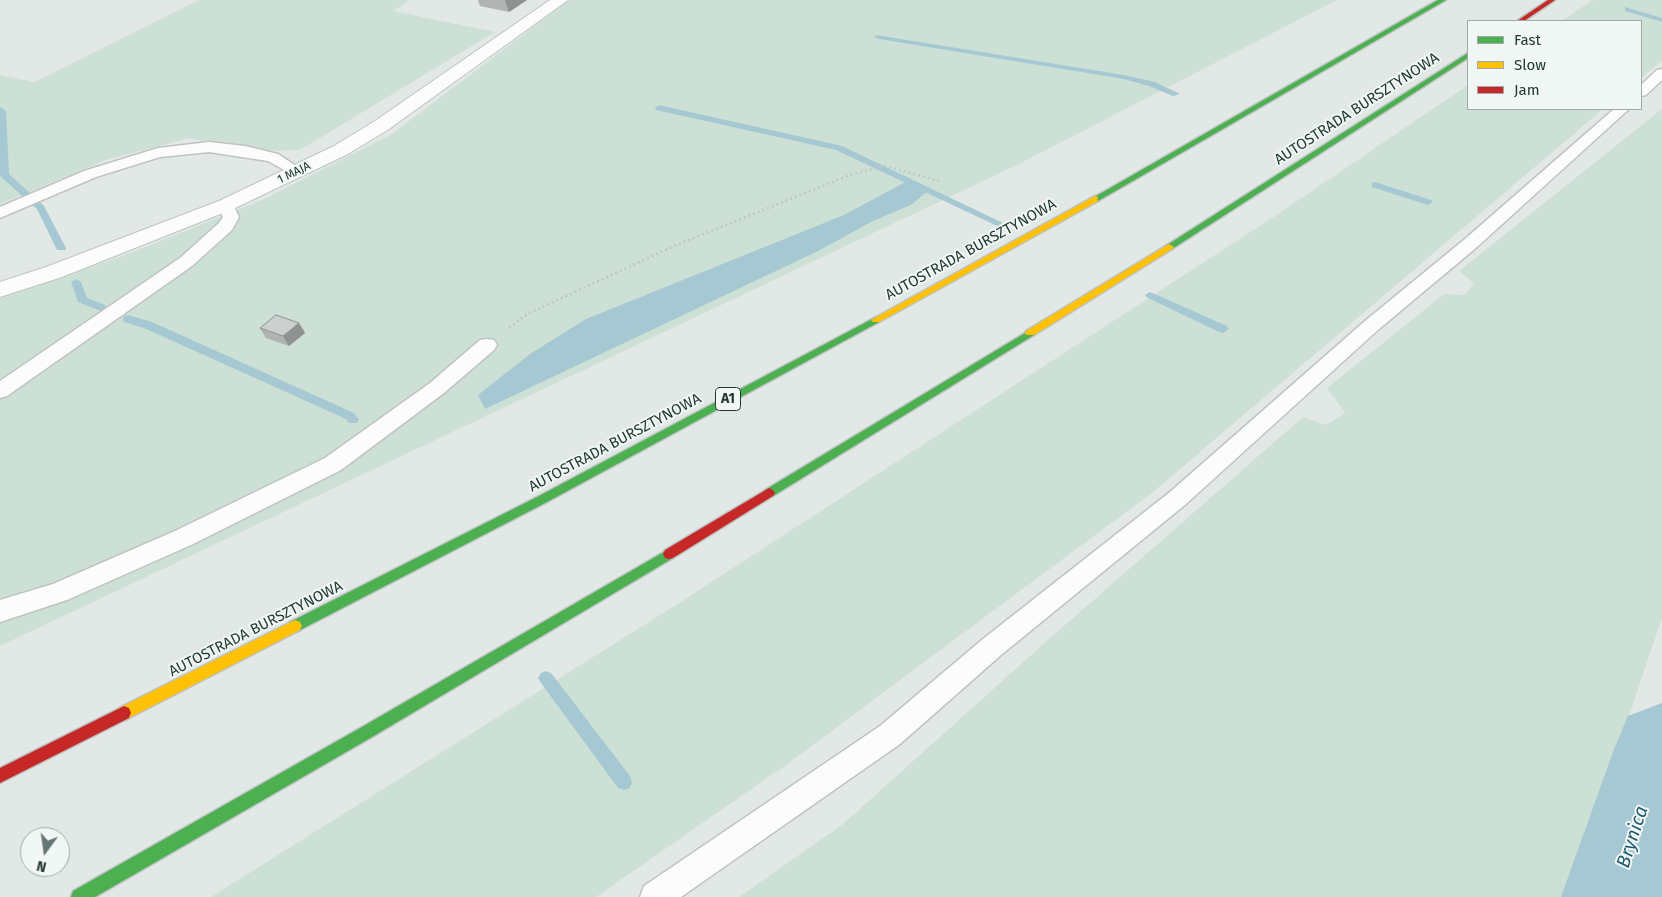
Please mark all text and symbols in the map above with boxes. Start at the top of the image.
legend [1467,20,1642,110]
text: Fast [1514,31,1541,49]
street label: AUTOSTRADA BURSZTYNOWA [1271,49,1443,169]
text: Slow [1514,56,1546,74]
text: Jam [1514,81,1540,99]
street label: 1 MAJA [275,159,313,187]
street label: AUTOSTRADA BURSZTYNOWA [882,195,1060,305]
road number: A1 [716,388,740,410]
street label: AUTOSTRADA BURSZTYNOWA [526,390,704,496]
street label: AUTOSTRADA BURSZTYNOWA [166,577,346,681]
water label: Brynica [1612,803,1654,871]
north arrow [20,827,70,877]
text: N [35,857,48,875]

